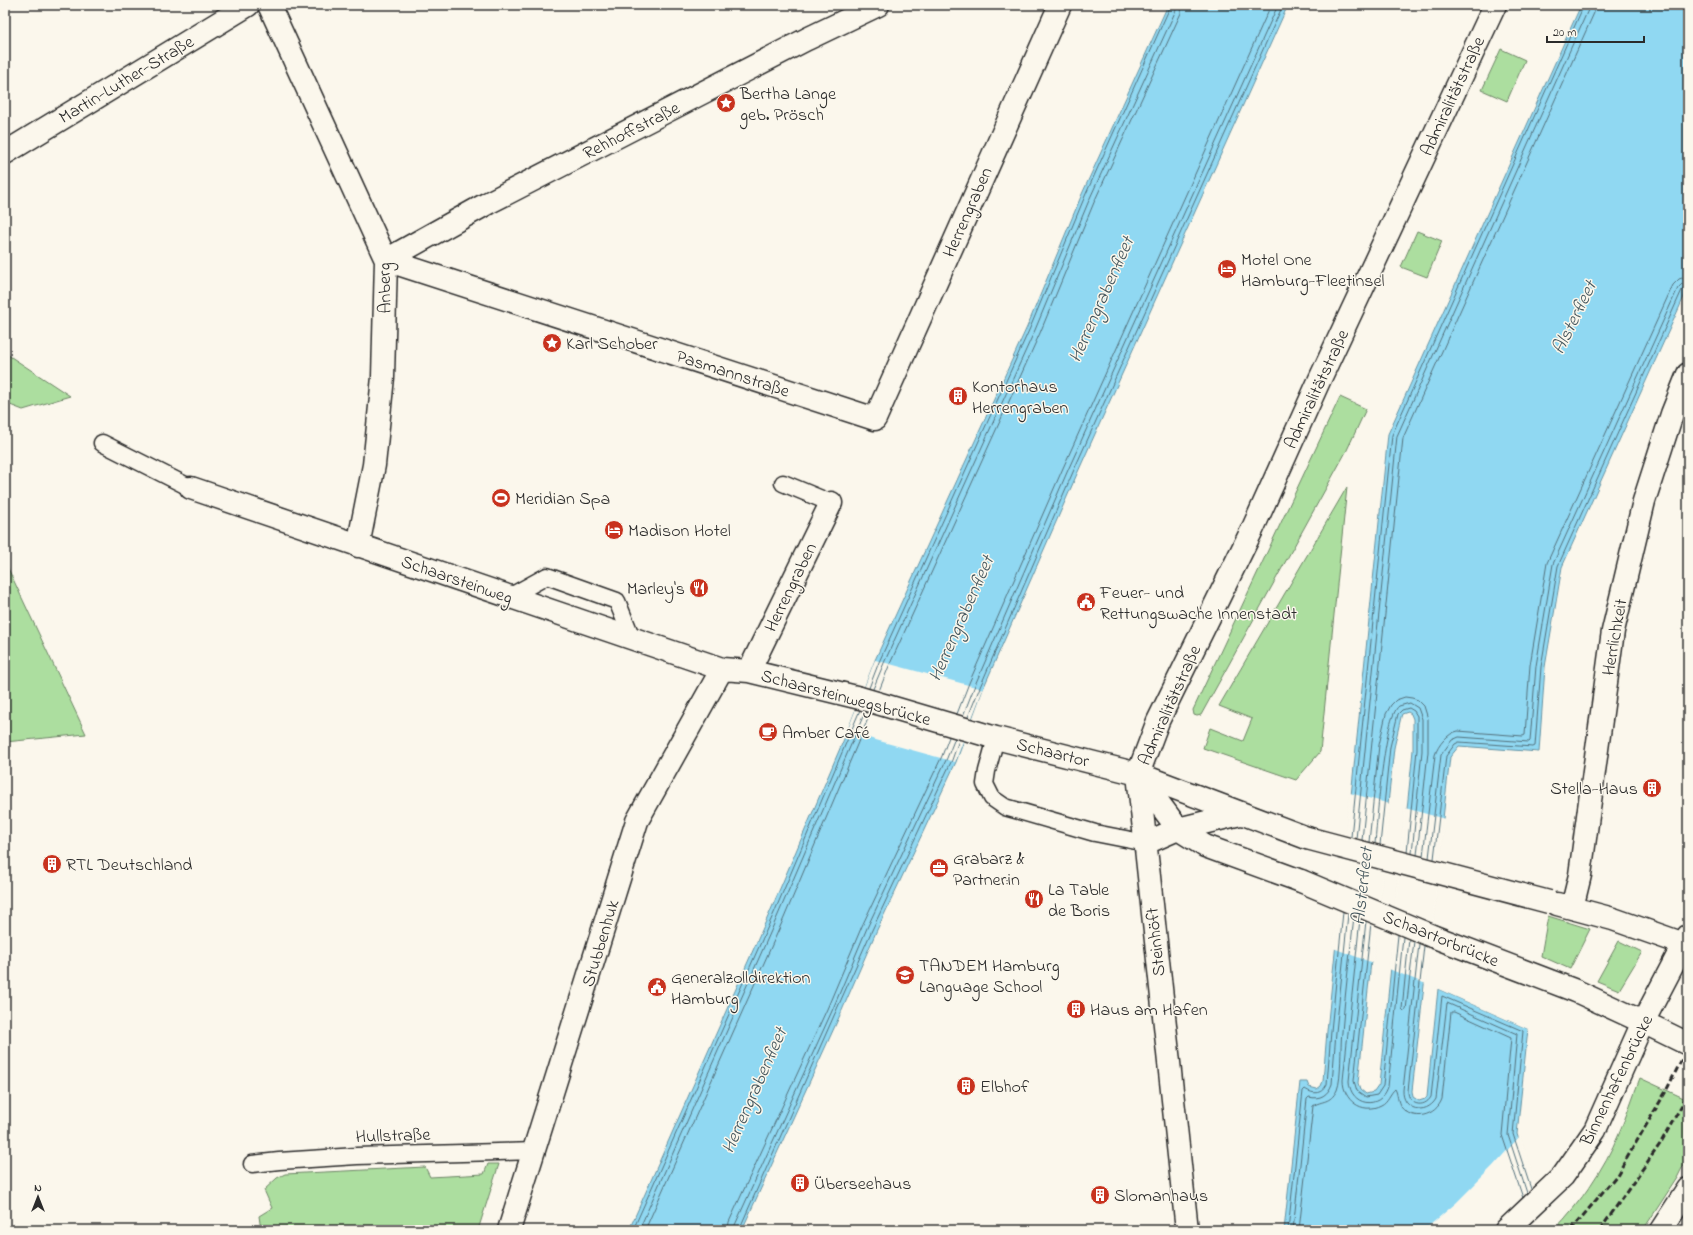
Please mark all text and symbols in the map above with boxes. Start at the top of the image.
scale bar [1547,18,1644,44]
text: 20 m [1553,24,1576,42]
street label: Martin-Luther-Straße [55,30,200,131]
street label: Admiralitätstraße [1415,32,1493,161]
place label: Bertha Lange geb. Prösch [739,82,837,130]
place icon: Bertha Lange geb. Prösch [715,92,737,114]
street label: Rehhoffstraße [579,96,686,167]
street label: Herrengraben [937,163,1001,263]
water label: Herrengrabenfleet [1063,231,1144,367]
place label: Motel One Hamburg-Fleetinsel [1241,248,1385,296]
hotel icon: Motel One Hamburg-Fleetinsel [1216,258,1238,280]
street label: Anberg [373,262,400,314]
water label: Alsterfleet [1546,276,1605,359]
street label: Admiralitätstraße [1279,325,1357,454]
place icon: Karl Schober [541,332,563,354]
place label: Karl Schober [566,332,658,358]
street label: Pasmannstraße [672,344,793,406]
place label: Kontorhaus Herrengraben [972,375,1069,423]
building icon: Kontorhaus Herrengraben [947,385,969,407]
sports icon: Meridian Spa [490,487,512,509]
place label: Meridian Spa [515,487,610,513]
hotel icon: Madison Hotel [603,519,625,541]
place label: Madison Hotel [628,519,731,545]
street label: Herrengraben [759,539,826,637]
street label: Schaarsteinweg [397,550,516,613]
water label: Herrengrabenfleet [923,550,1004,686]
place label: Marley's [627,577,685,603]
restaurant icon: Marley's [688,577,710,599]
place label: Feuer- und Rettungswache Innenstadt [1099,581,1297,629]
public building icon: Feuer- und Rettungswache Innenstadt [1075,591,1097,613]
street label: Herrlichkeit [1596,597,1636,678]
street label: Admiralitätstraße [1133,641,1209,770]
street label: Schaarsteinwegsbrücke [757,664,934,735]
cafe icon: Amber Café [757,721,779,743]
place label: Amber Café [782,721,871,747]
street label: Schaartor [1013,732,1092,776]
place label: Stella-Haus [1550,777,1638,803]
building icon: Stella-Haus [1641,777,1663,799]
water label: Alsterfleet [1346,844,1381,927]
place label: Grabarz & Partner:in [953,847,1025,894]
building icon: RTL Deutschland [41,853,63,875]
place label: RTL Deutschland [66,853,192,879]
office icon: Grabarz & Partner:in [928,857,950,879]
place label: La Table de Boris [1048,878,1110,925]
restaurant icon: La Table de Boris [1023,888,1045,910]
street label: Stubbenhuk [576,897,628,990]
street label: Schaartorbrücke [1378,905,1503,975]
street label: Steinhöft [1140,906,1174,978]
place label: TANDEM Hamburg Language School [919,954,1060,1002]
school or university icon: TANDEM Hamburg Language School [894,964,916,986]
place label: Generalzolldirektion Hamburg [671,966,811,1014]
public building icon: Generalzolldirektion Hamburg [646,976,668,998]
building icon: Haus am Hafen [1065,998,1087,1020]
place label: Haus am Hafen [1090,998,1208,1024]
street label: Binnenhafenbrücke [1574,1010,1661,1152]
water label: Herrengrabenfleet [716,1022,797,1158]
building icon: Elbhof [955,1075,977,1097]
place label: Elbhof [980,1075,1030,1101]
street label: Hullstraße [355,1123,432,1151]
building icon: Überseehaus [789,1172,811,1194]
place label: Überseehaus [814,1172,912,1198]
north arrow [18,1177,58,1217]
text: N [34,1180,42,1196]
building icon: Slomanhaus [1089,1184,1111,1206]
place label: Slomanhaus [1114,1184,1208,1210]

